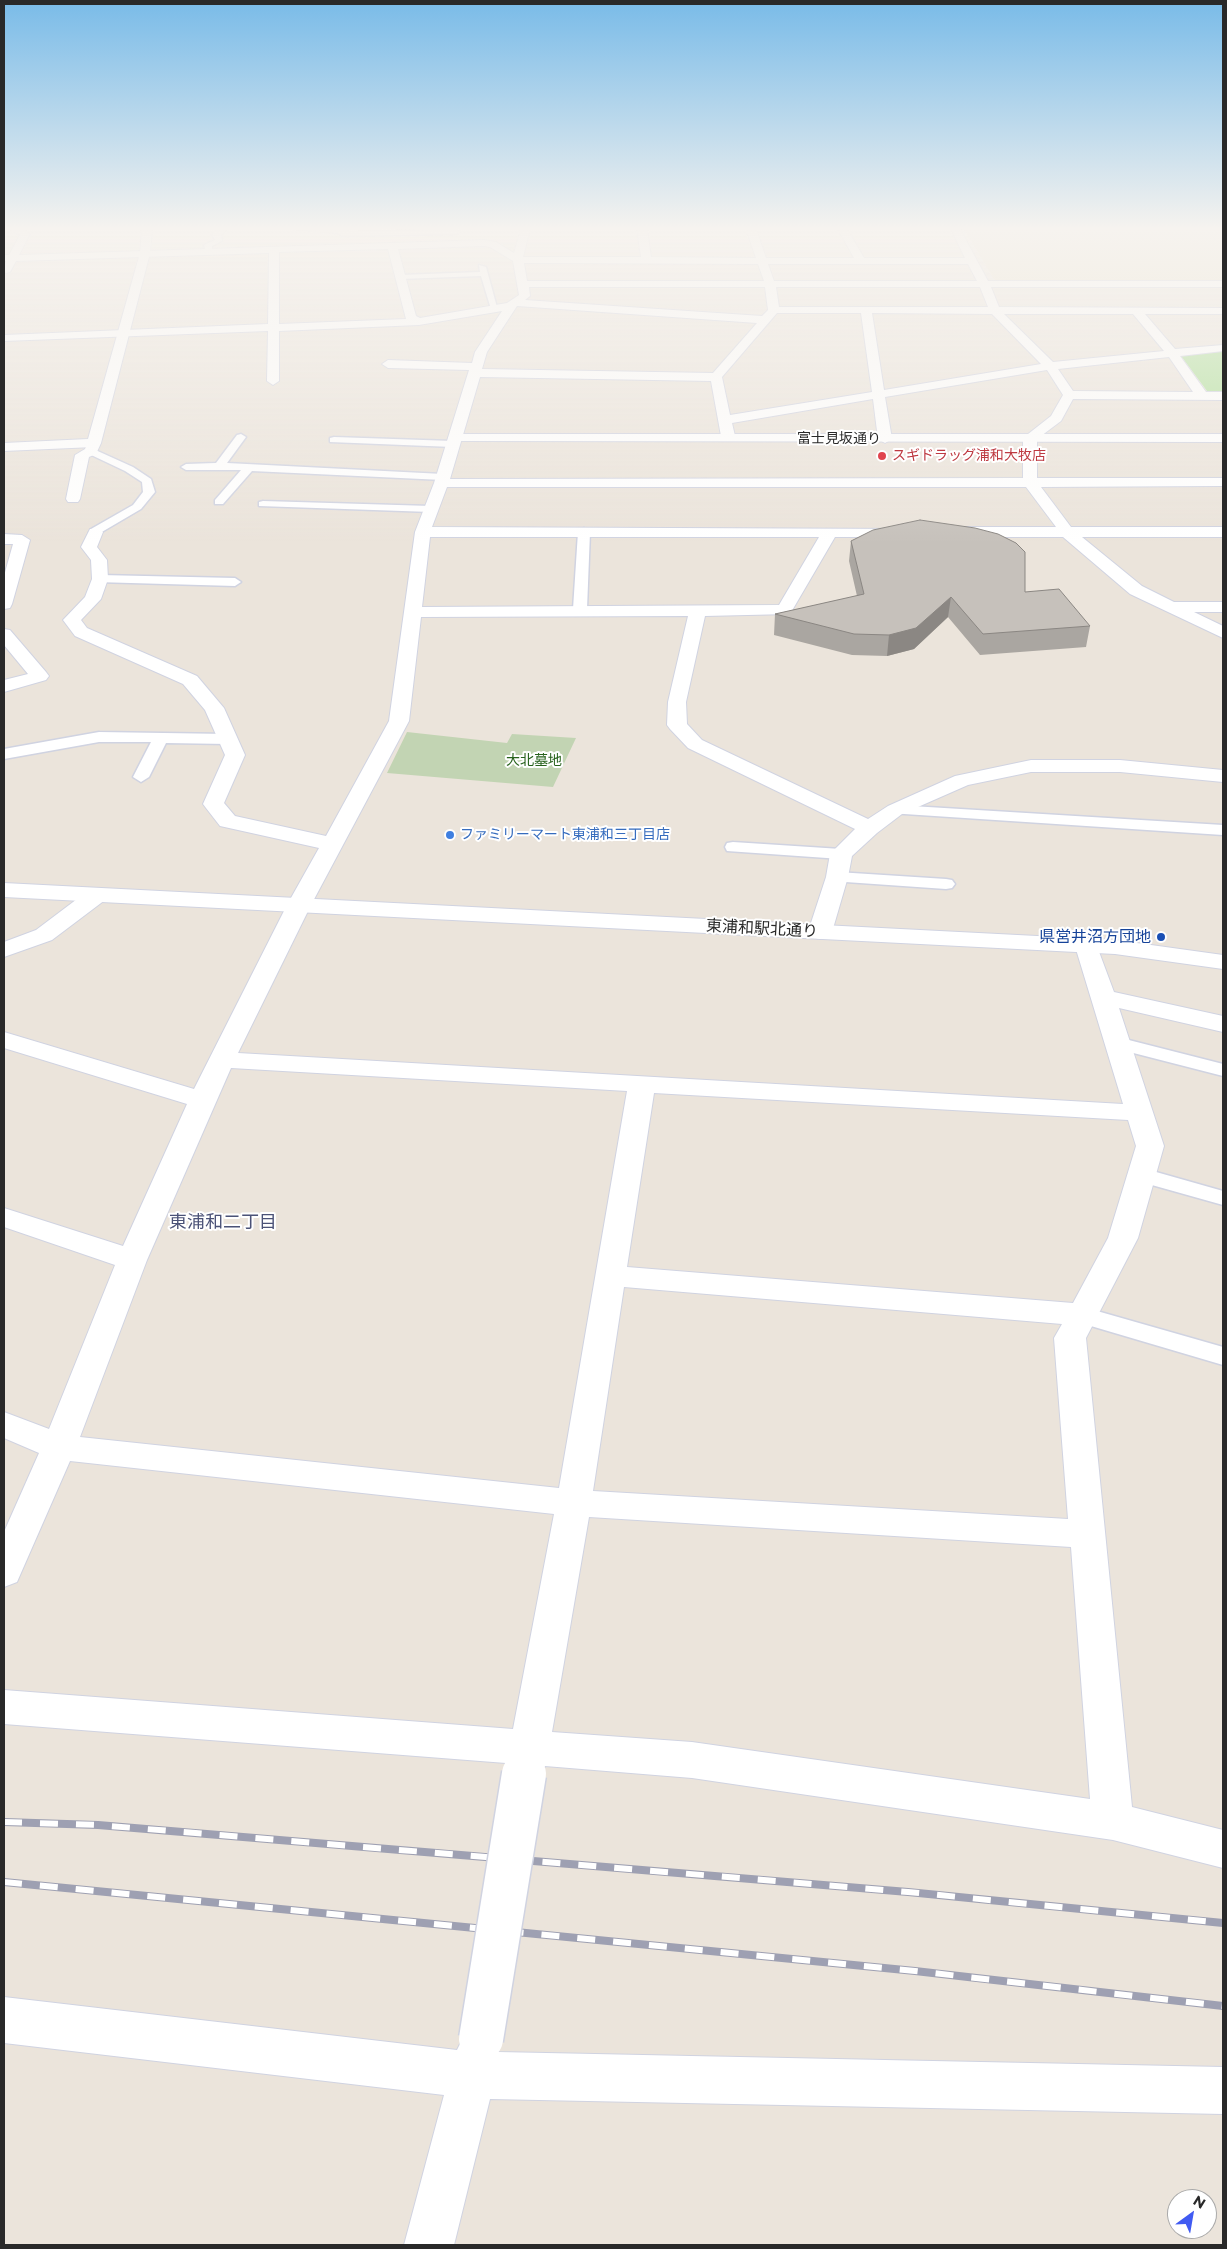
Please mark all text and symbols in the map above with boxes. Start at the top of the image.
street label: 富士見坂通り [797,431,881,447]
place label: スギドラッグ浦和大牧店 [892,448,1046,464]
marker: スギドラッグ浦和大牧店 [876,450,888,462]
park label: 大北墓地 [506,753,562,769]
place label: ファミリーマート東浦和三丁目店 [460,827,670,843]
marker: ファミリーマート東浦和三丁目店 [444,829,456,841]
street label: 東浦和駅北通り [706,916,818,942]
place label: 県営井沼方団地 [1039,927,1151,947]
marker: 県営井沼方団地 [1155,931,1167,943]
district label: 東浦和二丁目 [169,1212,277,1234]
north arrow [1167,2189,1217,2239]
text: N [1190,2191,1209,2213]

